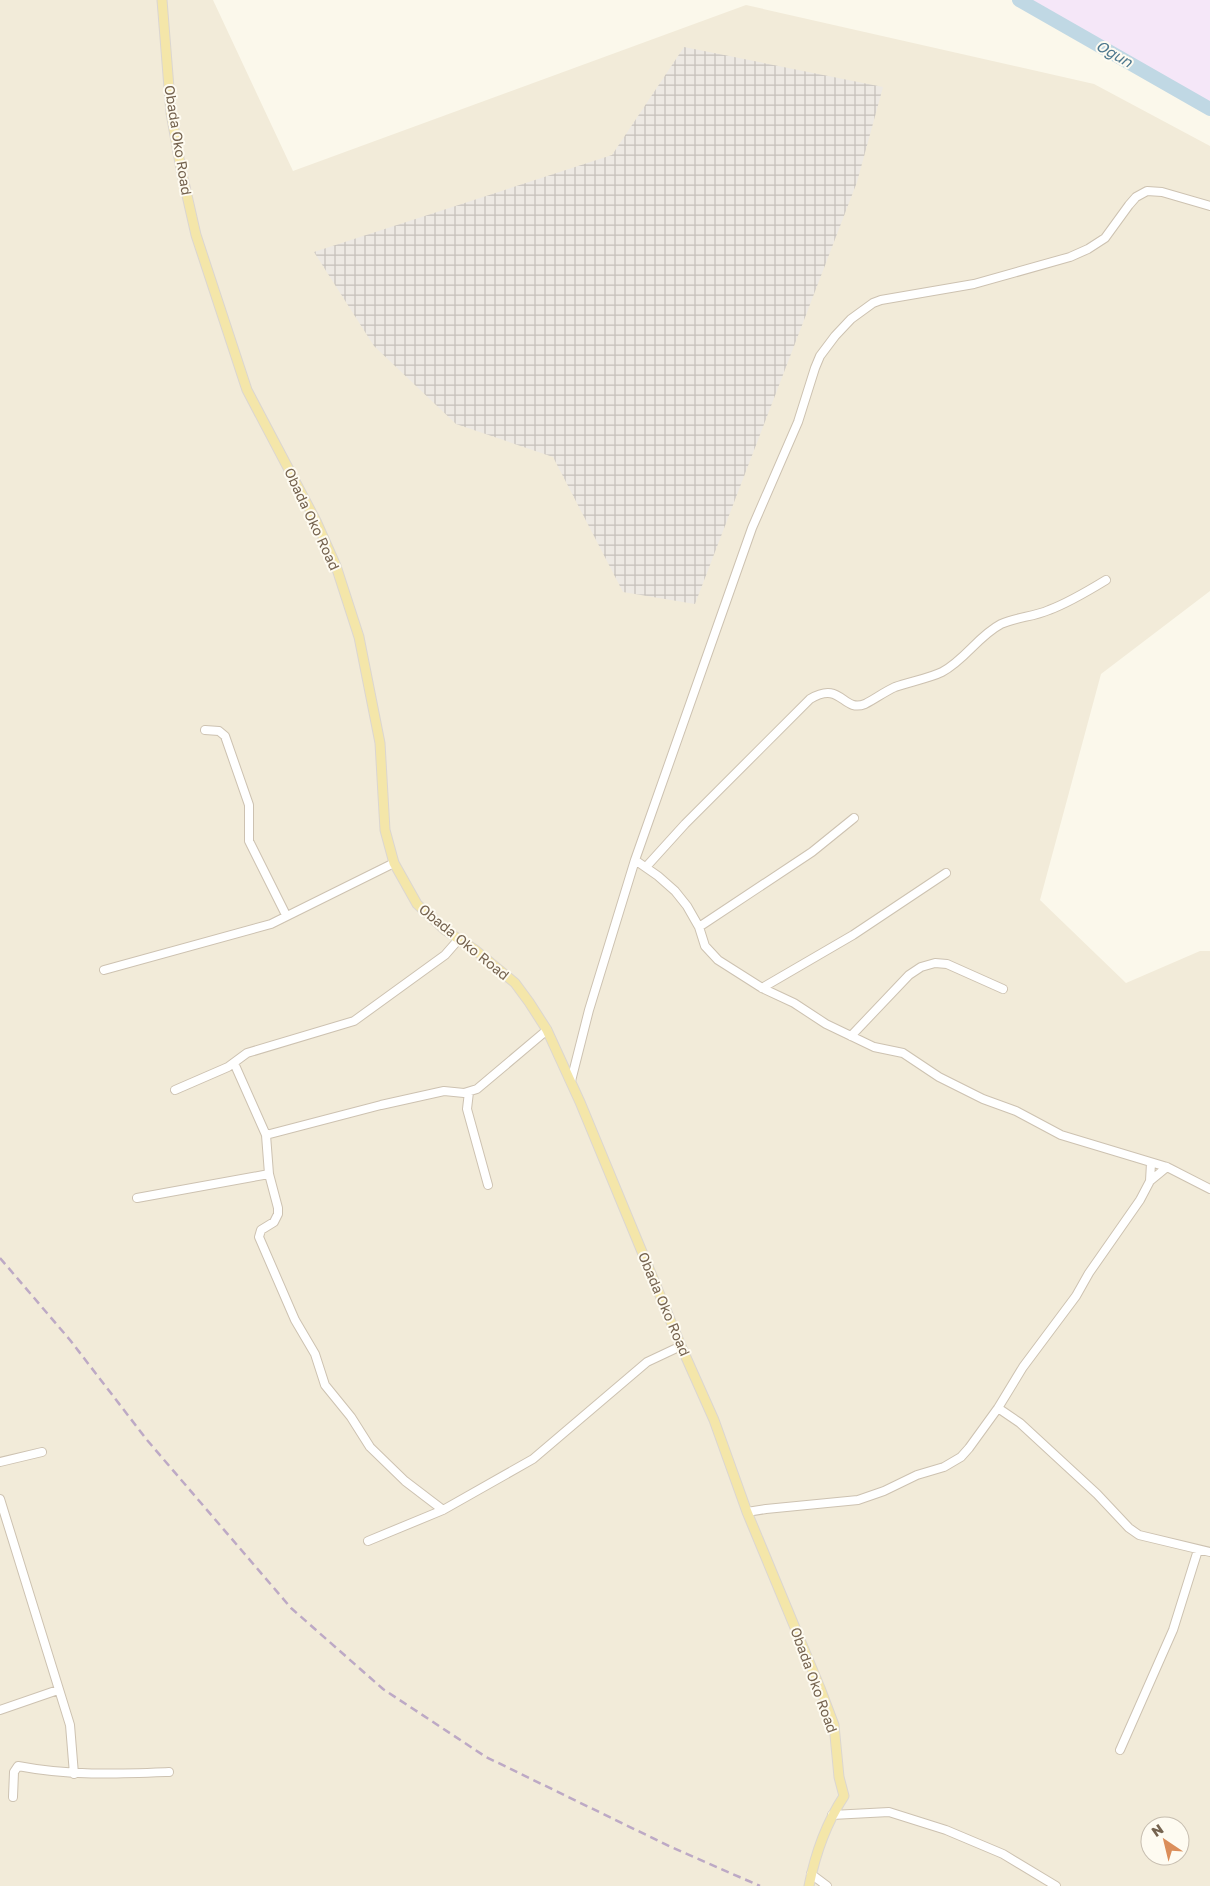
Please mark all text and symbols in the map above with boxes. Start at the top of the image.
water label: Ogun [1093,36,1136,72]
street label: Obada Oko Road [161,84,196,196]
street label: Obada Oko Road [281,465,344,573]
street label: Obada Oko Road [416,900,513,983]
street label: Obada Oko Road [635,1249,694,1358]
street label: Obada Oko Road [787,1625,841,1735]
north arrow [1140,1816,1190,1866]
text: N [1148,1820,1166,1840]

